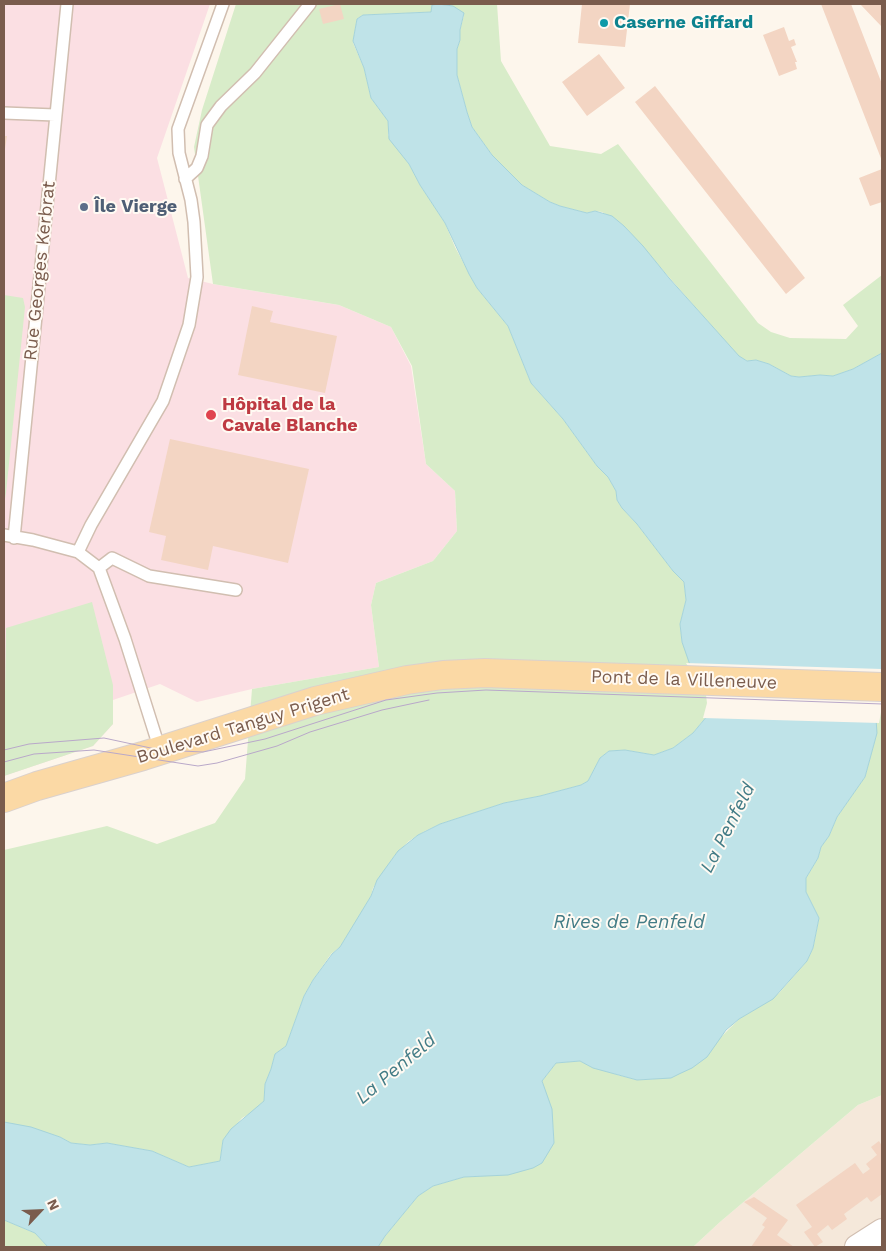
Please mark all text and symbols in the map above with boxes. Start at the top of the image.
place label: Caserne Giffard [614,12,753,34]
marker: Caserne Giffard [598,17,610,29]
street label: Rue Georges Kerbrat [20,180,60,362]
place label: Île Vierge [94,196,177,218]
marker: Île Vierge [78,201,90,213]
place label: Hôpital de la Cavale Blanche [222,394,358,436]
marker: Hôpital de la Cavale Blanche [204,408,218,422]
street label: Pont de la Villeneuve [591,666,777,694]
street label: Boulevard Tanguy Prigent [134,683,352,769]
water label: La Penfeld [696,779,760,877]
water label: Rives de Penfeld [553,911,705,933]
water label: La Penfeld [351,1029,441,1109]
north arrow [15,1186,65,1236]
text: N [44,1197,63,1213]

